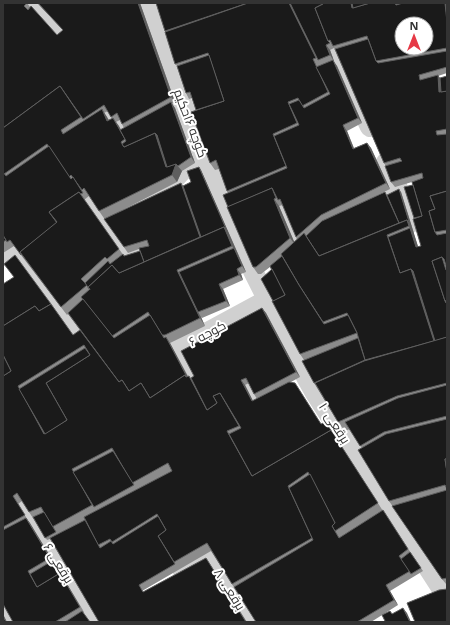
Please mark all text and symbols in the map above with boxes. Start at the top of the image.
north arrow [394,16,434,56]
text: N [410,18,418,33]
street label: کوچه ۱۶حکیم [169,86,212,160]
street label: کوچه ۶ [185,316,229,351]
street label: برقعی ۱۰ [315,399,355,447]
street label: برقعی ۶ [40,539,78,587]
street label: برقعی ۸ [210,565,250,613]

